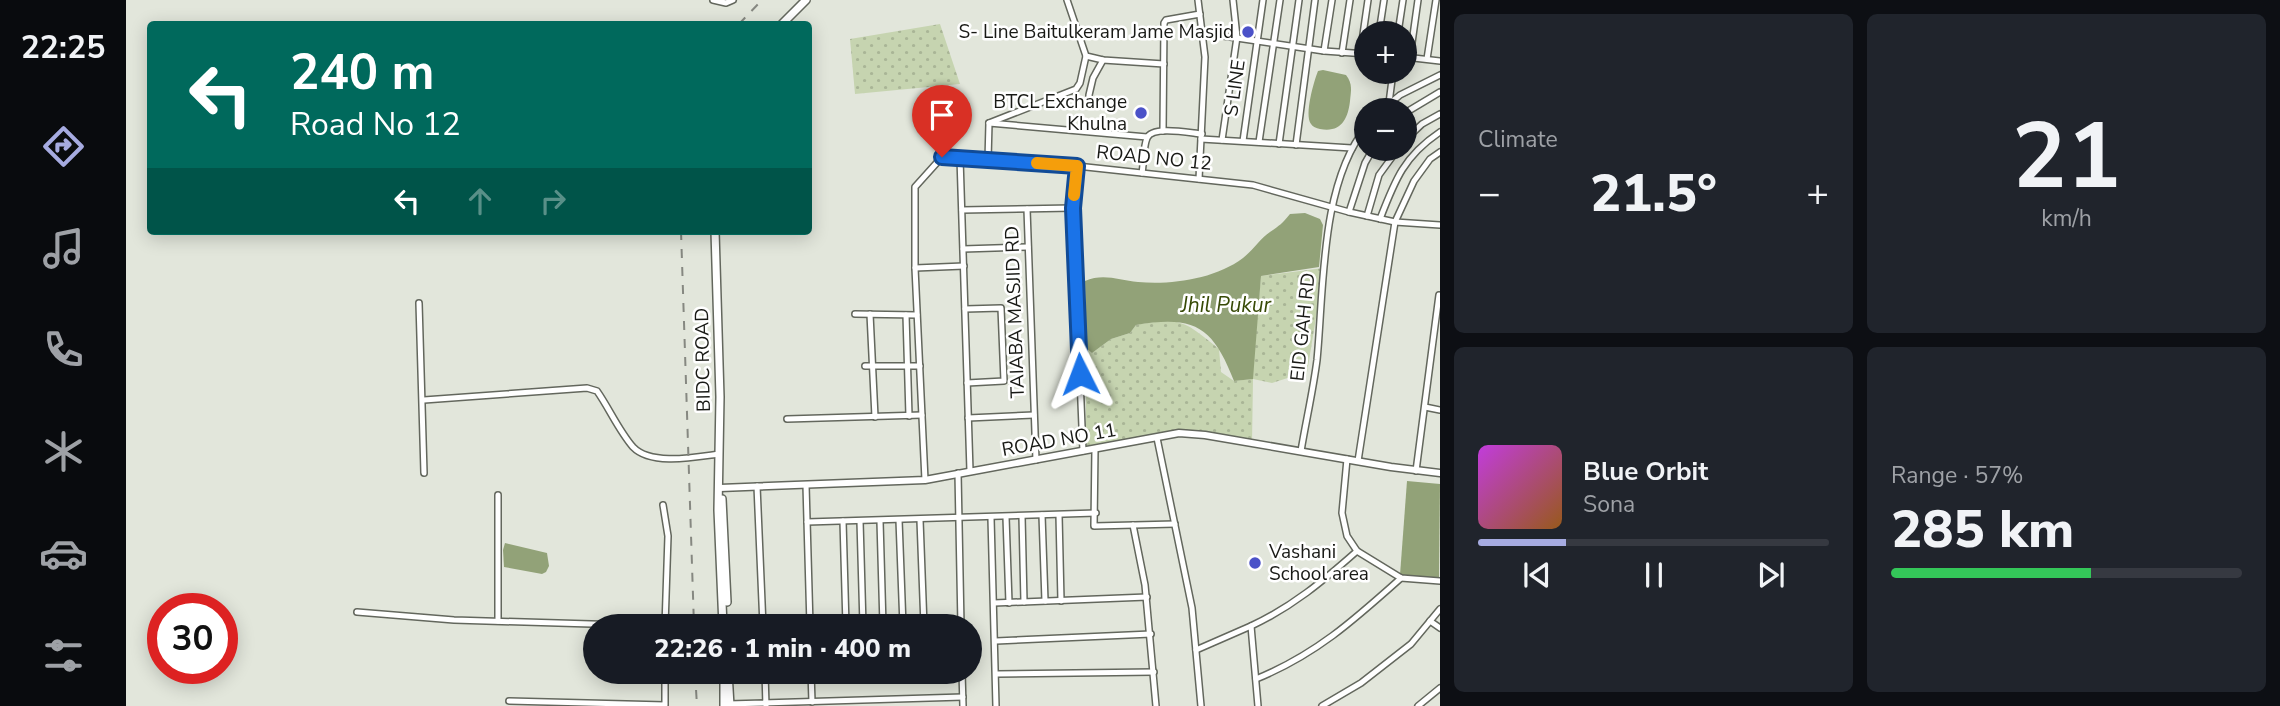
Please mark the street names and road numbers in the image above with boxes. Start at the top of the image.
street label: S LINE [1218,58,1252,118]
street label: ROAD NO 12 [1095,139,1213,177]
street label: TAIABA MASJID RD [999,225,1031,399]
street label: EID GAH RD [1284,272,1322,382]
street label: BIDC ROAD [689,308,717,412]
street label: ROAD NO 11 [1000,417,1118,463]

